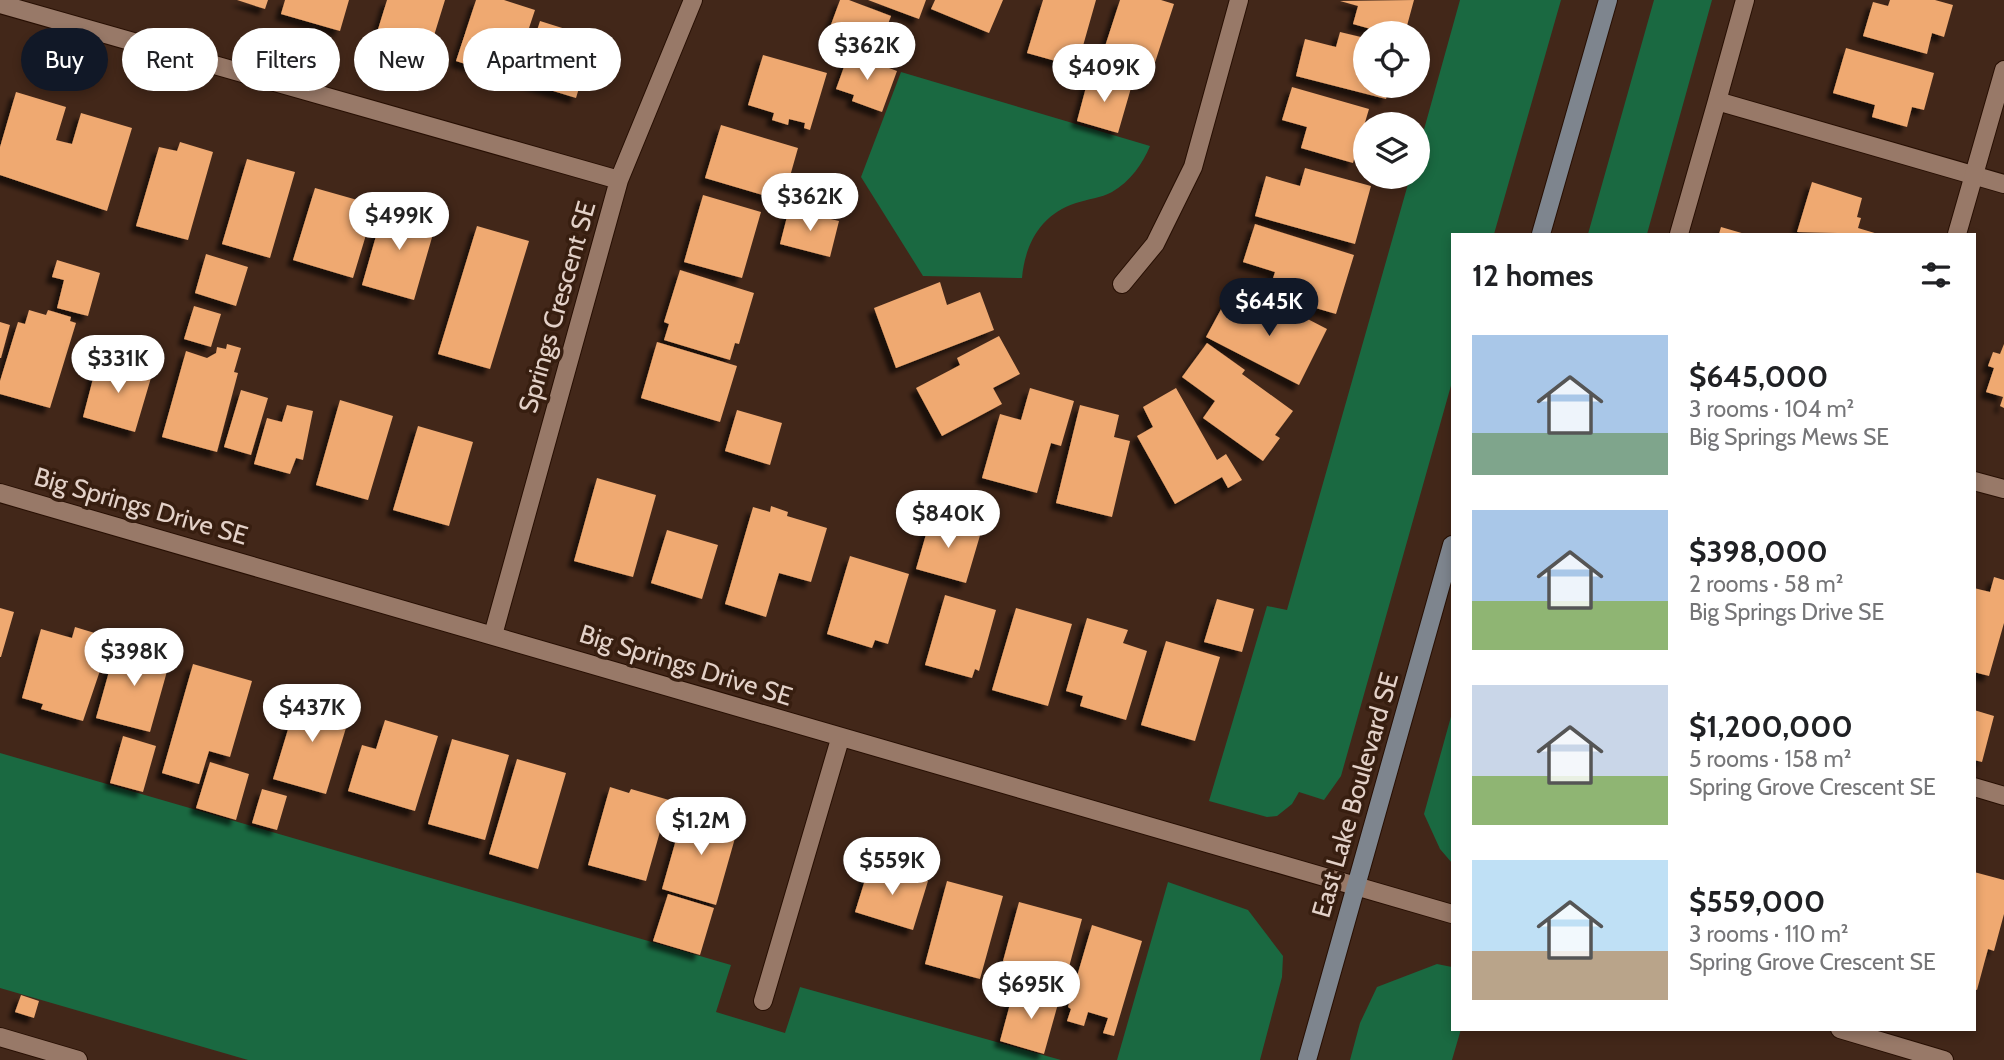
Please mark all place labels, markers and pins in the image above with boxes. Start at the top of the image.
pin: $362K [818,22,916,82]
pin: $409K [1055,44,1153,104]
pin: $362K [761,174,859,233]
pin: $499K [350,192,448,252]
pin: $645K [1220,278,1318,338]
pin: $331K [69,336,167,395]
pin: $840K [899,490,997,550]
pin: $398K [85,628,183,688]
pin: $437K [263,684,361,744]
pin: $1.2M [652,798,750,857]
pin: $559K [843,838,941,897]
pin: $695K [982,962,1080,1021]

